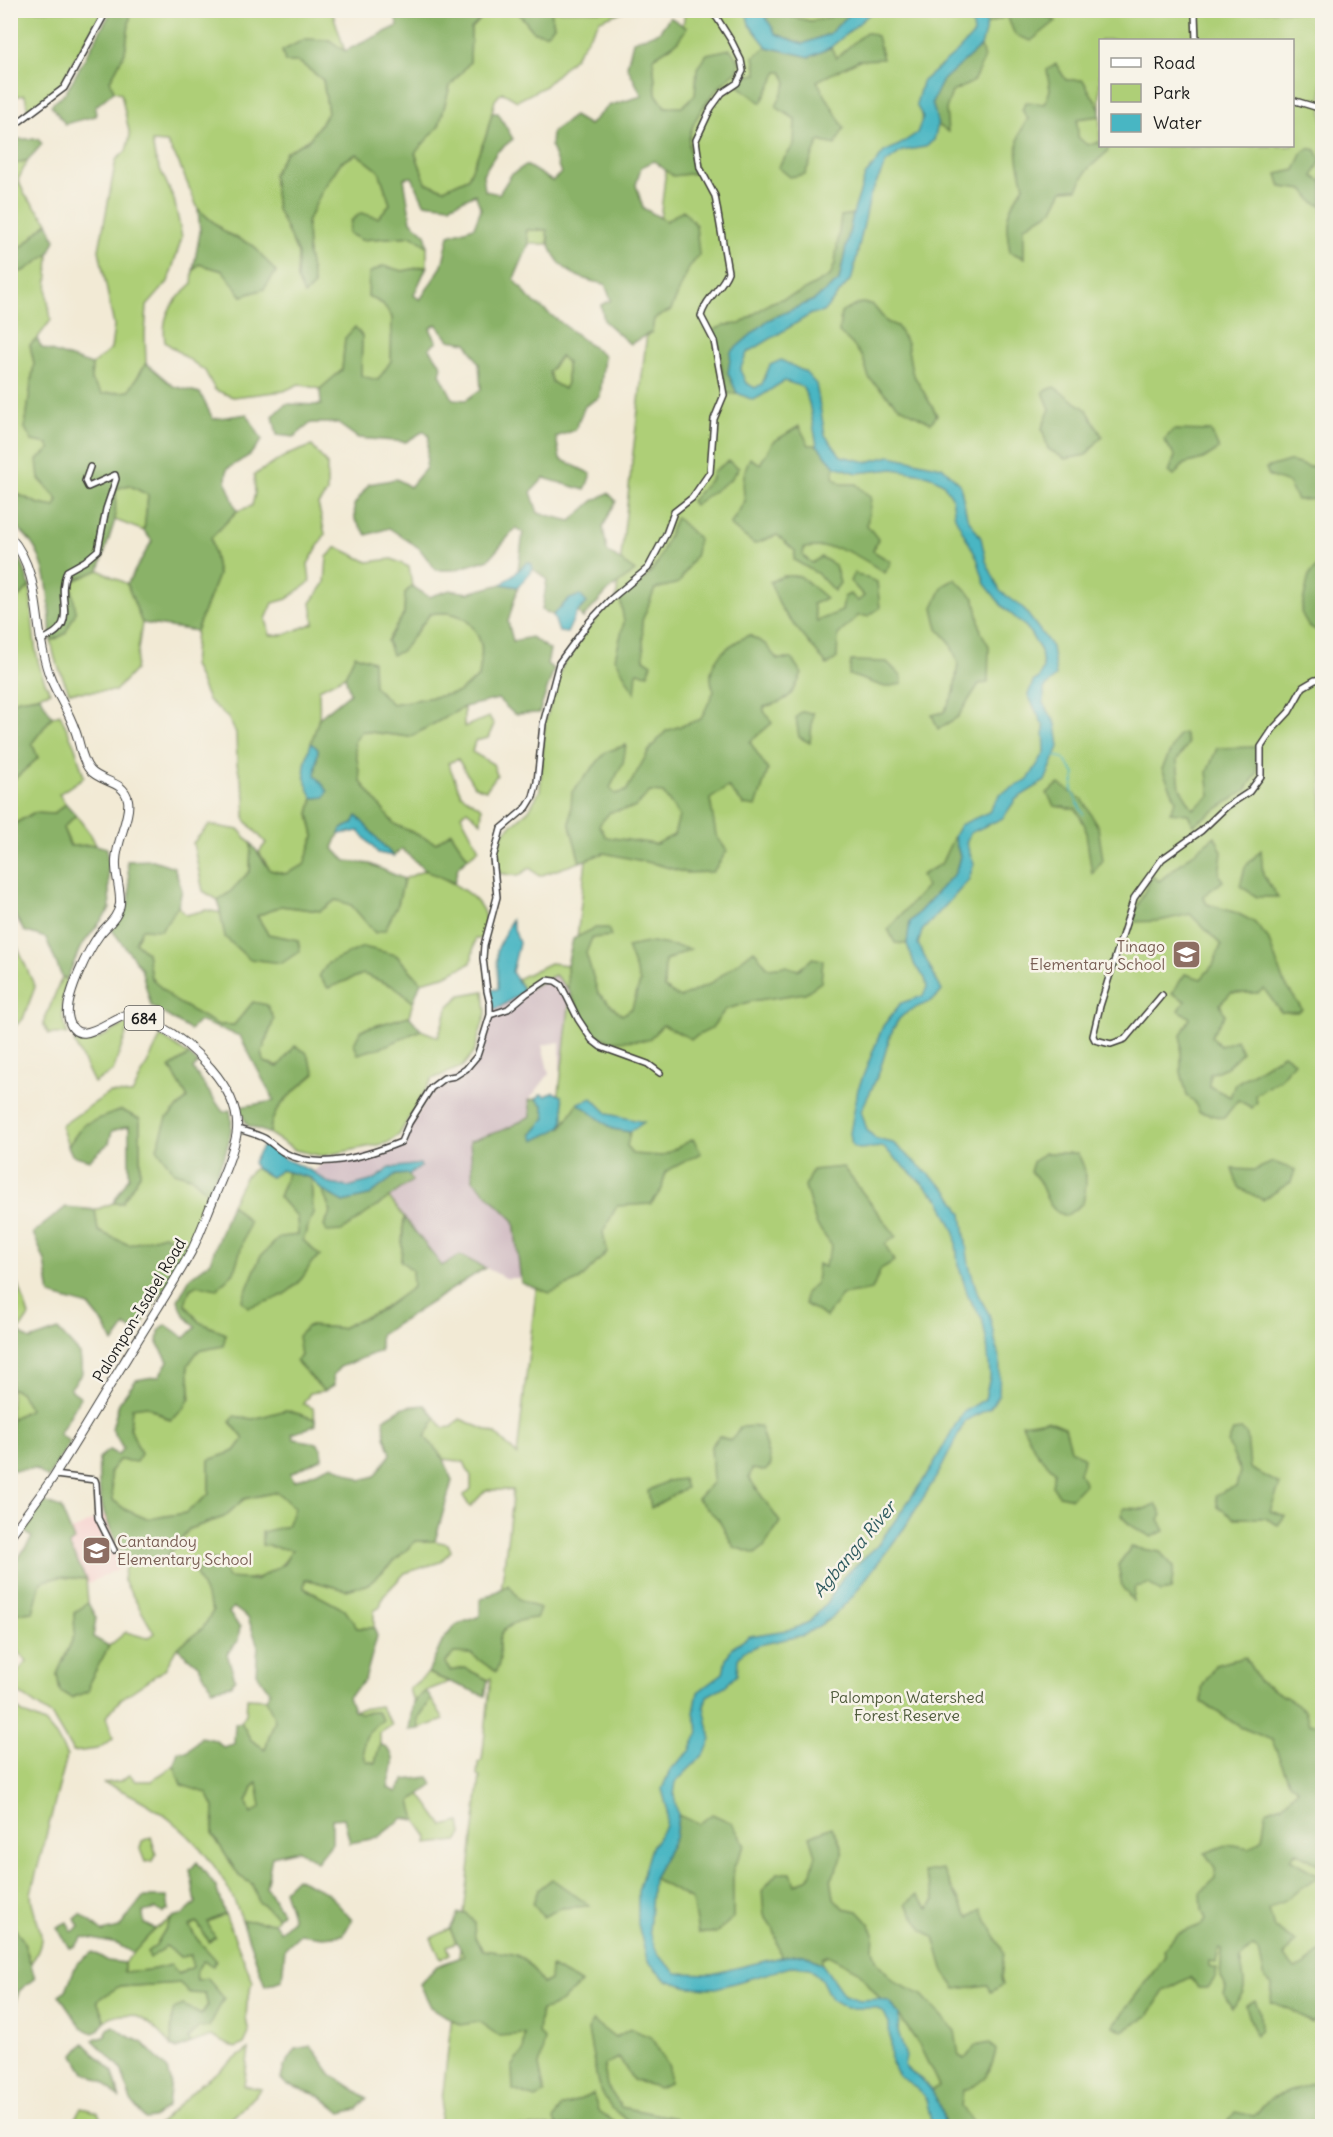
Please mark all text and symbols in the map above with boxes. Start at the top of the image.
legend [1099,39,1294,147]
text: Road [1153,51,1196,74]
text: Park [1153,81,1190,104]
text: Water [1153,111,1203,134]
place label: Tinago Elementary School [1030,936,1165,974]
school or university icon: Tinago Elementary School [1170,939,1202,971]
road number: 684 [124,1006,164,1030]
street label: Palompon-Isabel Road [88,1234,190,1386]
water label: Agbanga River [807,1494,902,1602]
place label: Cantandoy Elementary School [117,1531,252,1569]
school or university icon: Cantandoy Elementary School [80,1534,112,1566]
park label: Palompon Watershed Forest Reserve [830,1687,984,1725]

